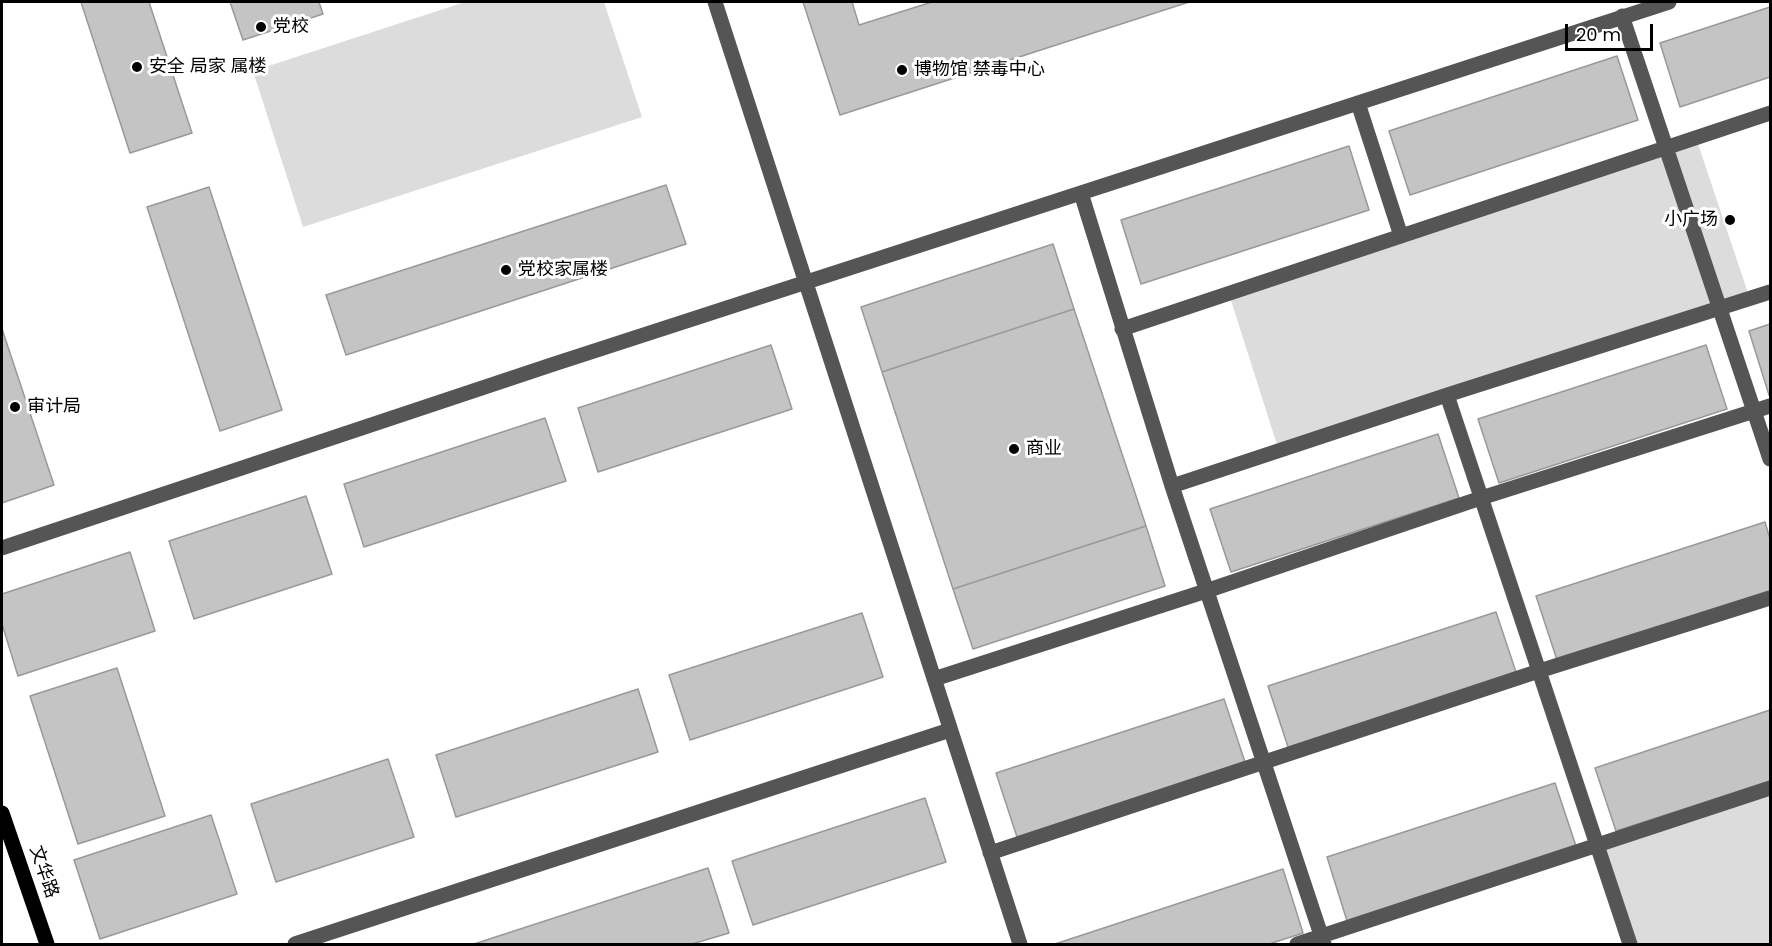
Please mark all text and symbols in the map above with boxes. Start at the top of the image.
scale bar [1568,12,1656,50]
place label: 党校 [273,16,309,38]
marker: 党校 [254,20,268,34]
text: 20 m [1576,22,1621,47]
place label: 安全 局家 属楼 [149,56,267,78]
place label: 博物馆 禁毒中心 [914,59,1045,81]
marker: 安全 局家 属楼 [130,60,144,74]
marker: 博物馆 禁毒中心 [895,63,909,77]
place label: 小广场 [1664,209,1718,231]
marker: 小广场 [1723,213,1737,227]
place label: 党校家属楼 [518,259,608,281]
marker: 党校家属楼 [499,263,513,277]
place label: 审计局 [27,396,81,418]
marker: 审计局 [8,400,22,414]
place label: 商业 [1026,438,1062,460]
marker: 商业 [1007,442,1021,456]
street label: 文华路 [24,843,62,901]

